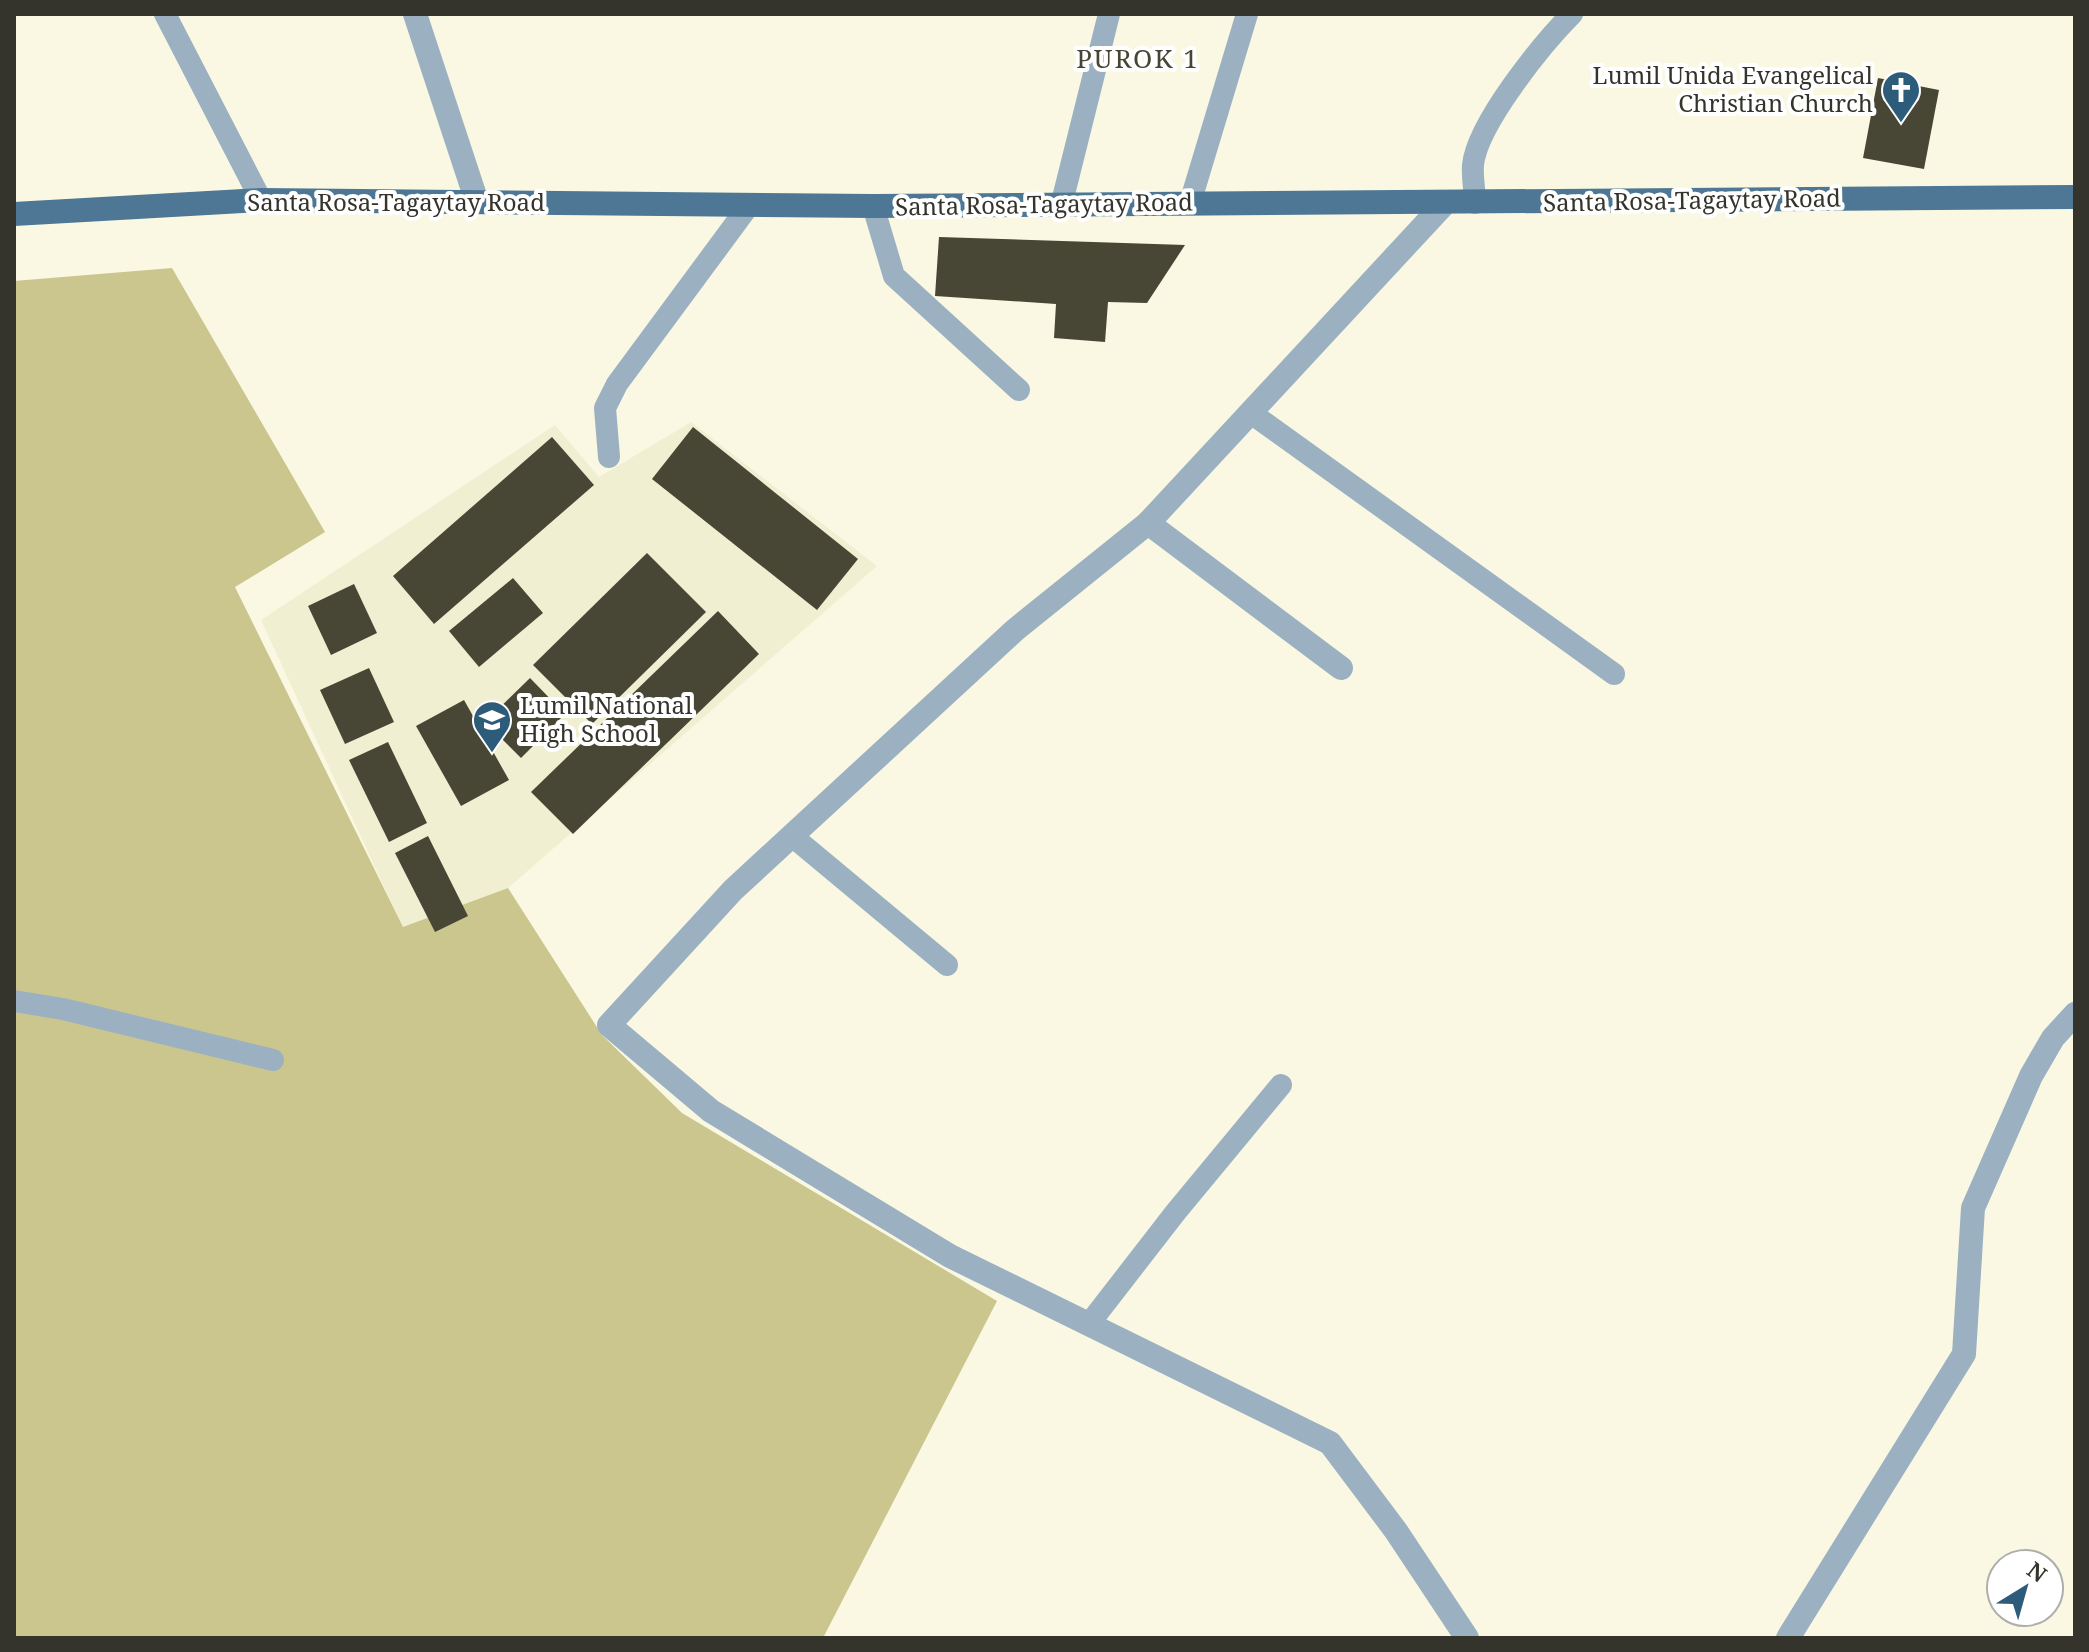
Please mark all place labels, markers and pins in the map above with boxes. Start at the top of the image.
place label: Lumil Unida Evangelical Christian Church [1592,58,1874,119]
church icon: Lumil Unida Evangelical Christian Church [1880,69,1922,124]
place label: Lumil National High School [520,688,693,749]
school or university icon: Lumil National High School [471,699,513,754]

